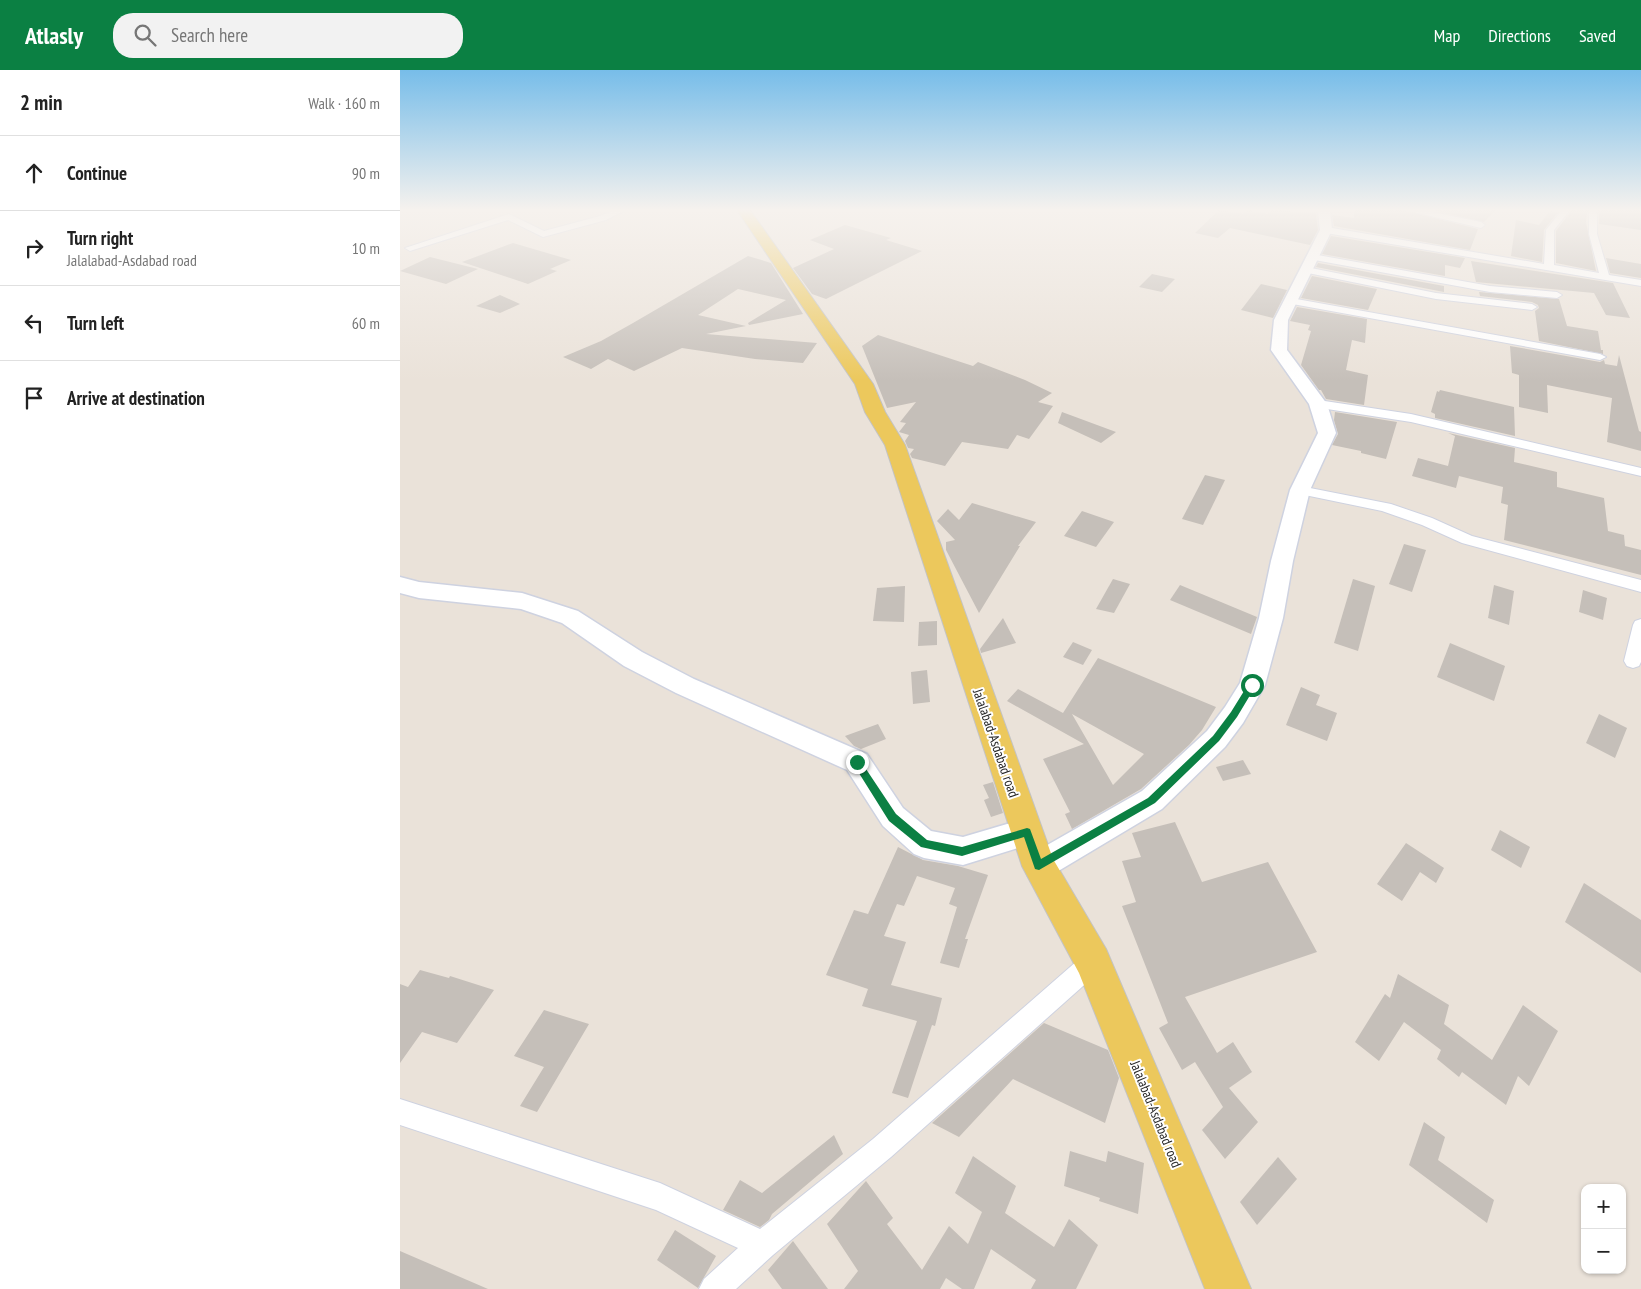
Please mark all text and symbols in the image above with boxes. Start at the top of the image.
search box [113,13,463,58]
text: Atlasly [25,20,83,51]
icon: search [131,21,159,49]
text: Search here [171,23,248,47]
text: Map [1434,24,1460,47]
text: Directions [1488,24,1551,47]
text: Saved [1579,24,1616,47]
text: 2 min [20,89,62,116]
text: Walk · 160 m [308,93,380,113]
icon: ahead [20,159,48,187]
text: Continue [67,161,127,185]
text: 90 m [352,163,380,183]
text: Turn right [67,226,133,250]
icon: right [20,234,48,262]
text: 10 m [352,238,380,258]
text: Jalalabad-Asdabad road [67,250,197,270]
icon: left [20,309,48,337]
text: Turn left [67,311,124,335]
text: 60 m [352,313,380,333]
icon: arrive [20,384,48,412]
text: Arrive at destination [67,386,205,410]
route start [1241,674,1264,697]
street label: Jalalabad-Asdabad road [969,685,1023,800]
route end [846,751,869,774]
street label: Jalalabad-Asdabad road [1126,1057,1186,1170]
map controls [1581,1184,1626,1274]
button: + [1581,1184,1626,1229]
button: − [1581,1229,1626,1274]

